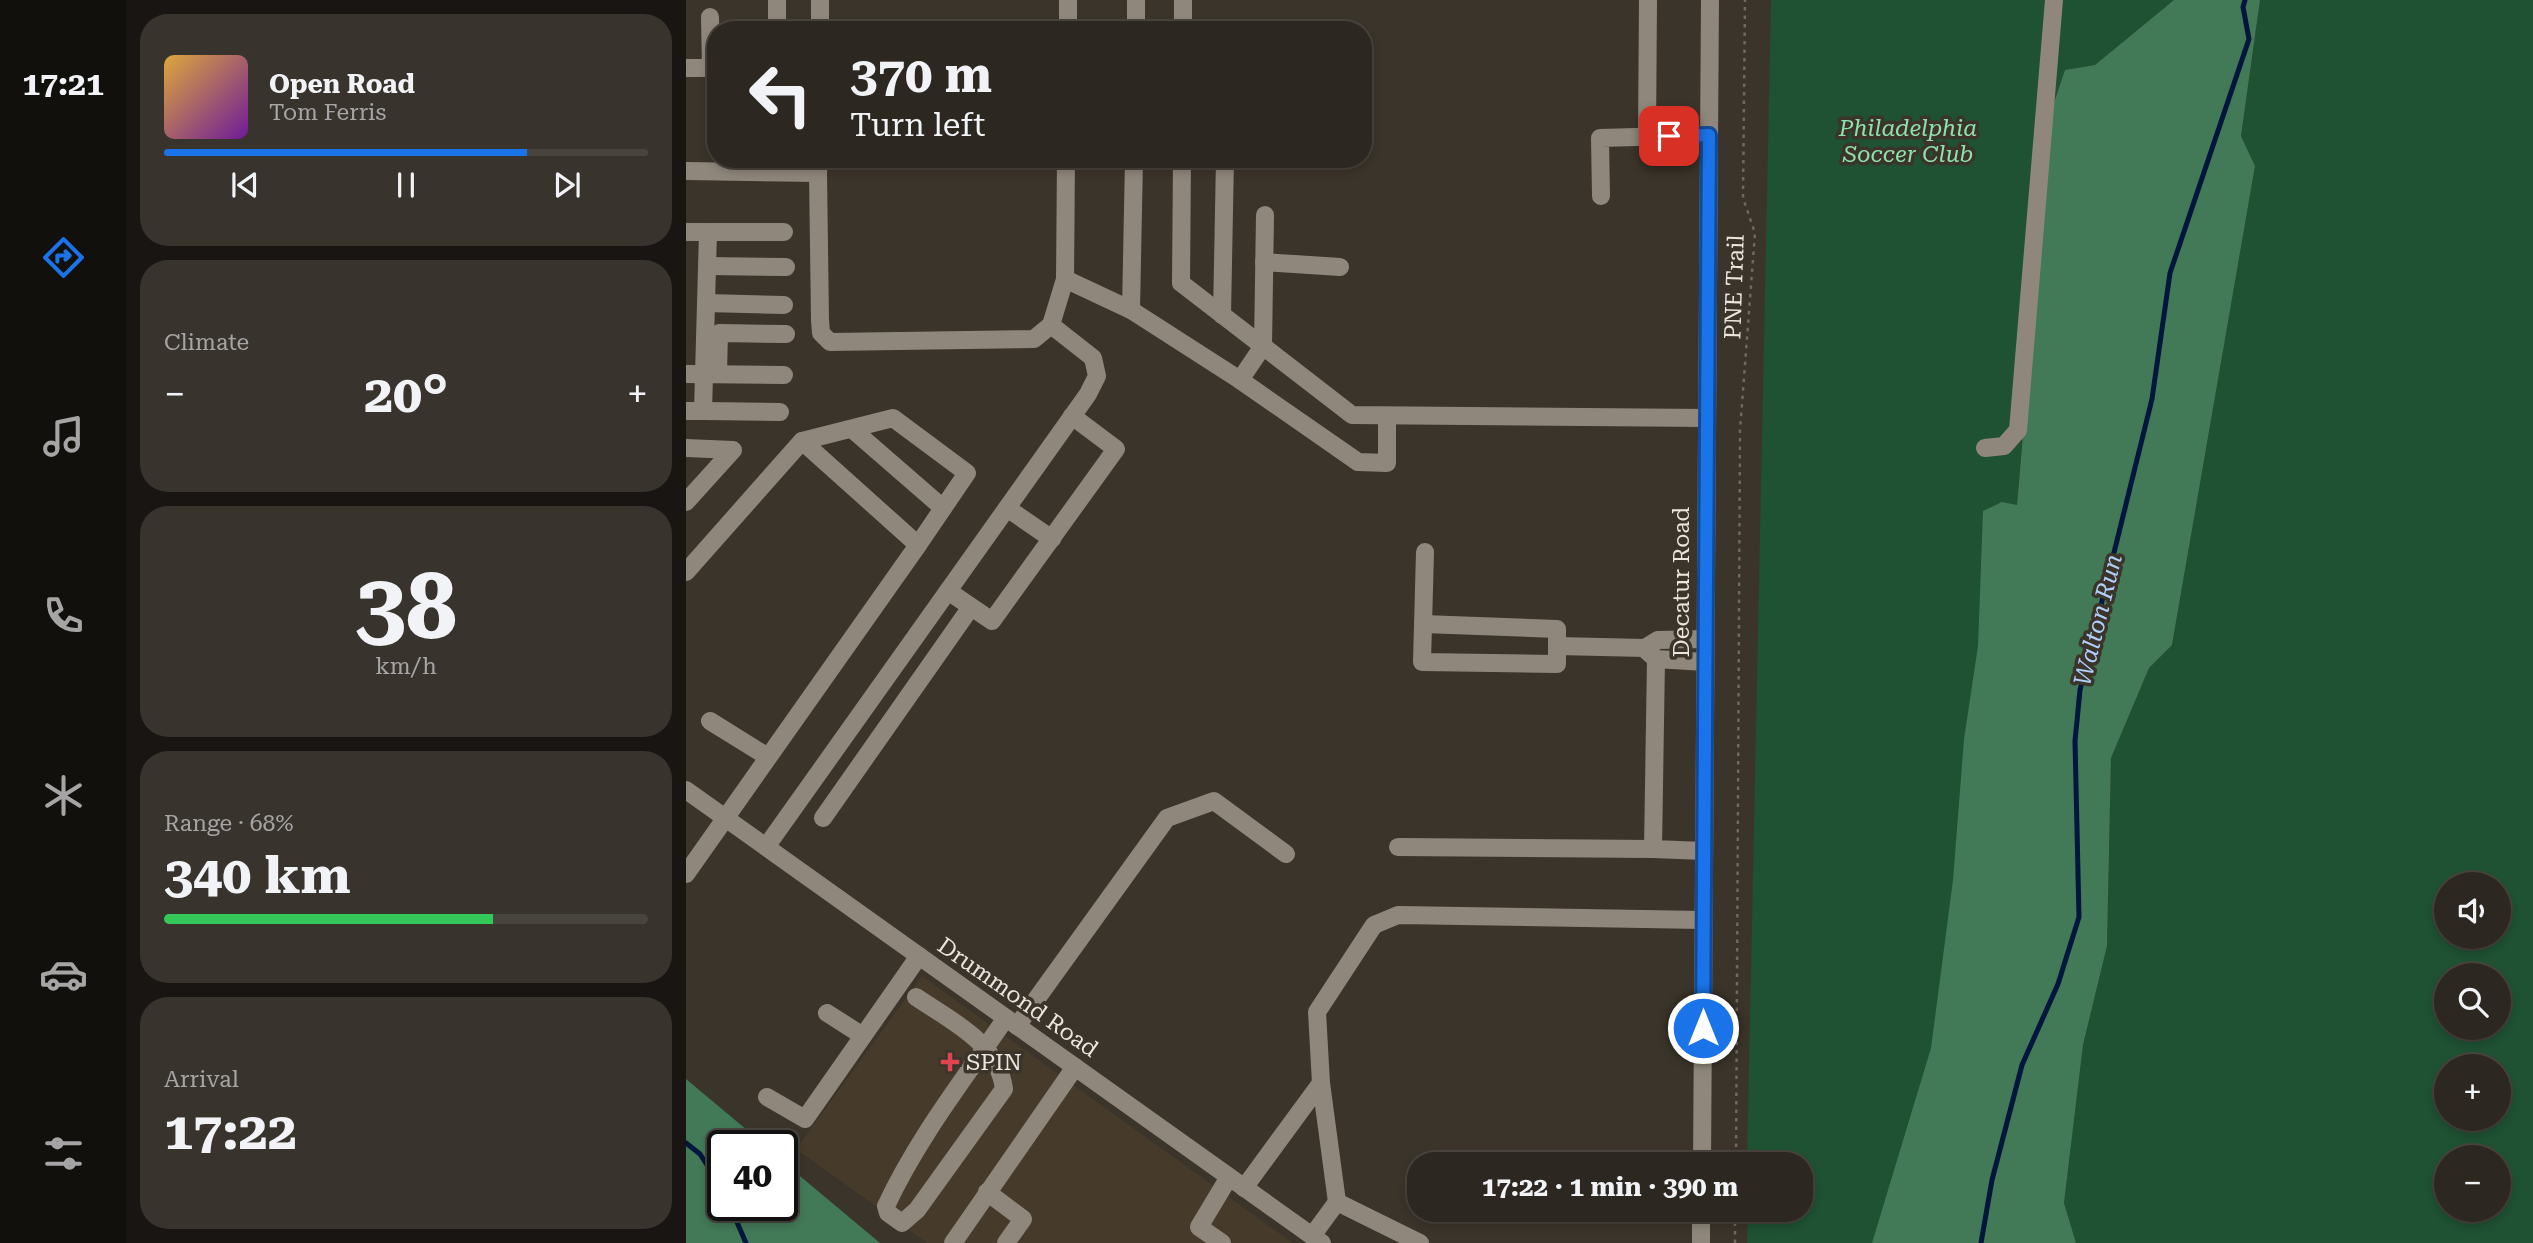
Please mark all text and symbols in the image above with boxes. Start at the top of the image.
text: 370 m [850,47,992,104]
icon: left [735,49,826,140]
text: 17:21 [22,65,104,103]
text: Open Road [269,69,415,99]
text: Tom Ferris [269,99,386,126]
text: Turn left [850,106,985,144]
pin [1639,106,1699,166]
park label: Philadelphia Soccer Club [1838,115,1977,168]
icon: arrive [1650,117,1688,155]
icon: previous [226,166,264,204]
icon: pause [387,166,425,204]
icon: next [548,166,586,204]
icon: directions [39,233,88,282]
street label: PNE Trail [1719,234,1750,340]
text: Climate [164,329,249,356]
text: 20° [364,364,448,425]
text: − [164,372,185,416]
text: + [627,372,648,416]
icon: music [39,412,88,461]
street label: Decatur Road [1668,507,1695,657]
water label: Walton Run [2068,551,2128,689]
text: 38 [355,554,457,660]
icon: phone [39,591,88,640]
text: km/h [375,653,437,680]
icon: climate [39,771,88,820]
text: Range · 68% [164,810,293,837]
text: 340 km [164,845,351,906]
map controls [2434,872,2511,1222]
button: sound [2434,872,2511,949]
street label: Drummond Road [932,932,1103,1063]
icon: car [39,950,88,999]
button: search [2434,963,2511,1040]
position arrow [1666,991,1740,1065]
place label: SPIN [966,1049,1022,1076]
marker: SPIN [940,1052,960,1072]
button: + [2434,1054,2511,1131]
text: Arrival [164,1066,239,1093]
text: 17:22 [164,1101,297,1162]
icon: filters [39,1129,88,1178]
speed limit sign: 40 [707,1130,798,1221]
button: − [2434,1145,2511,1222]
text: 17:22 · 1 min · 390 m [1482,1172,1738,1202]

